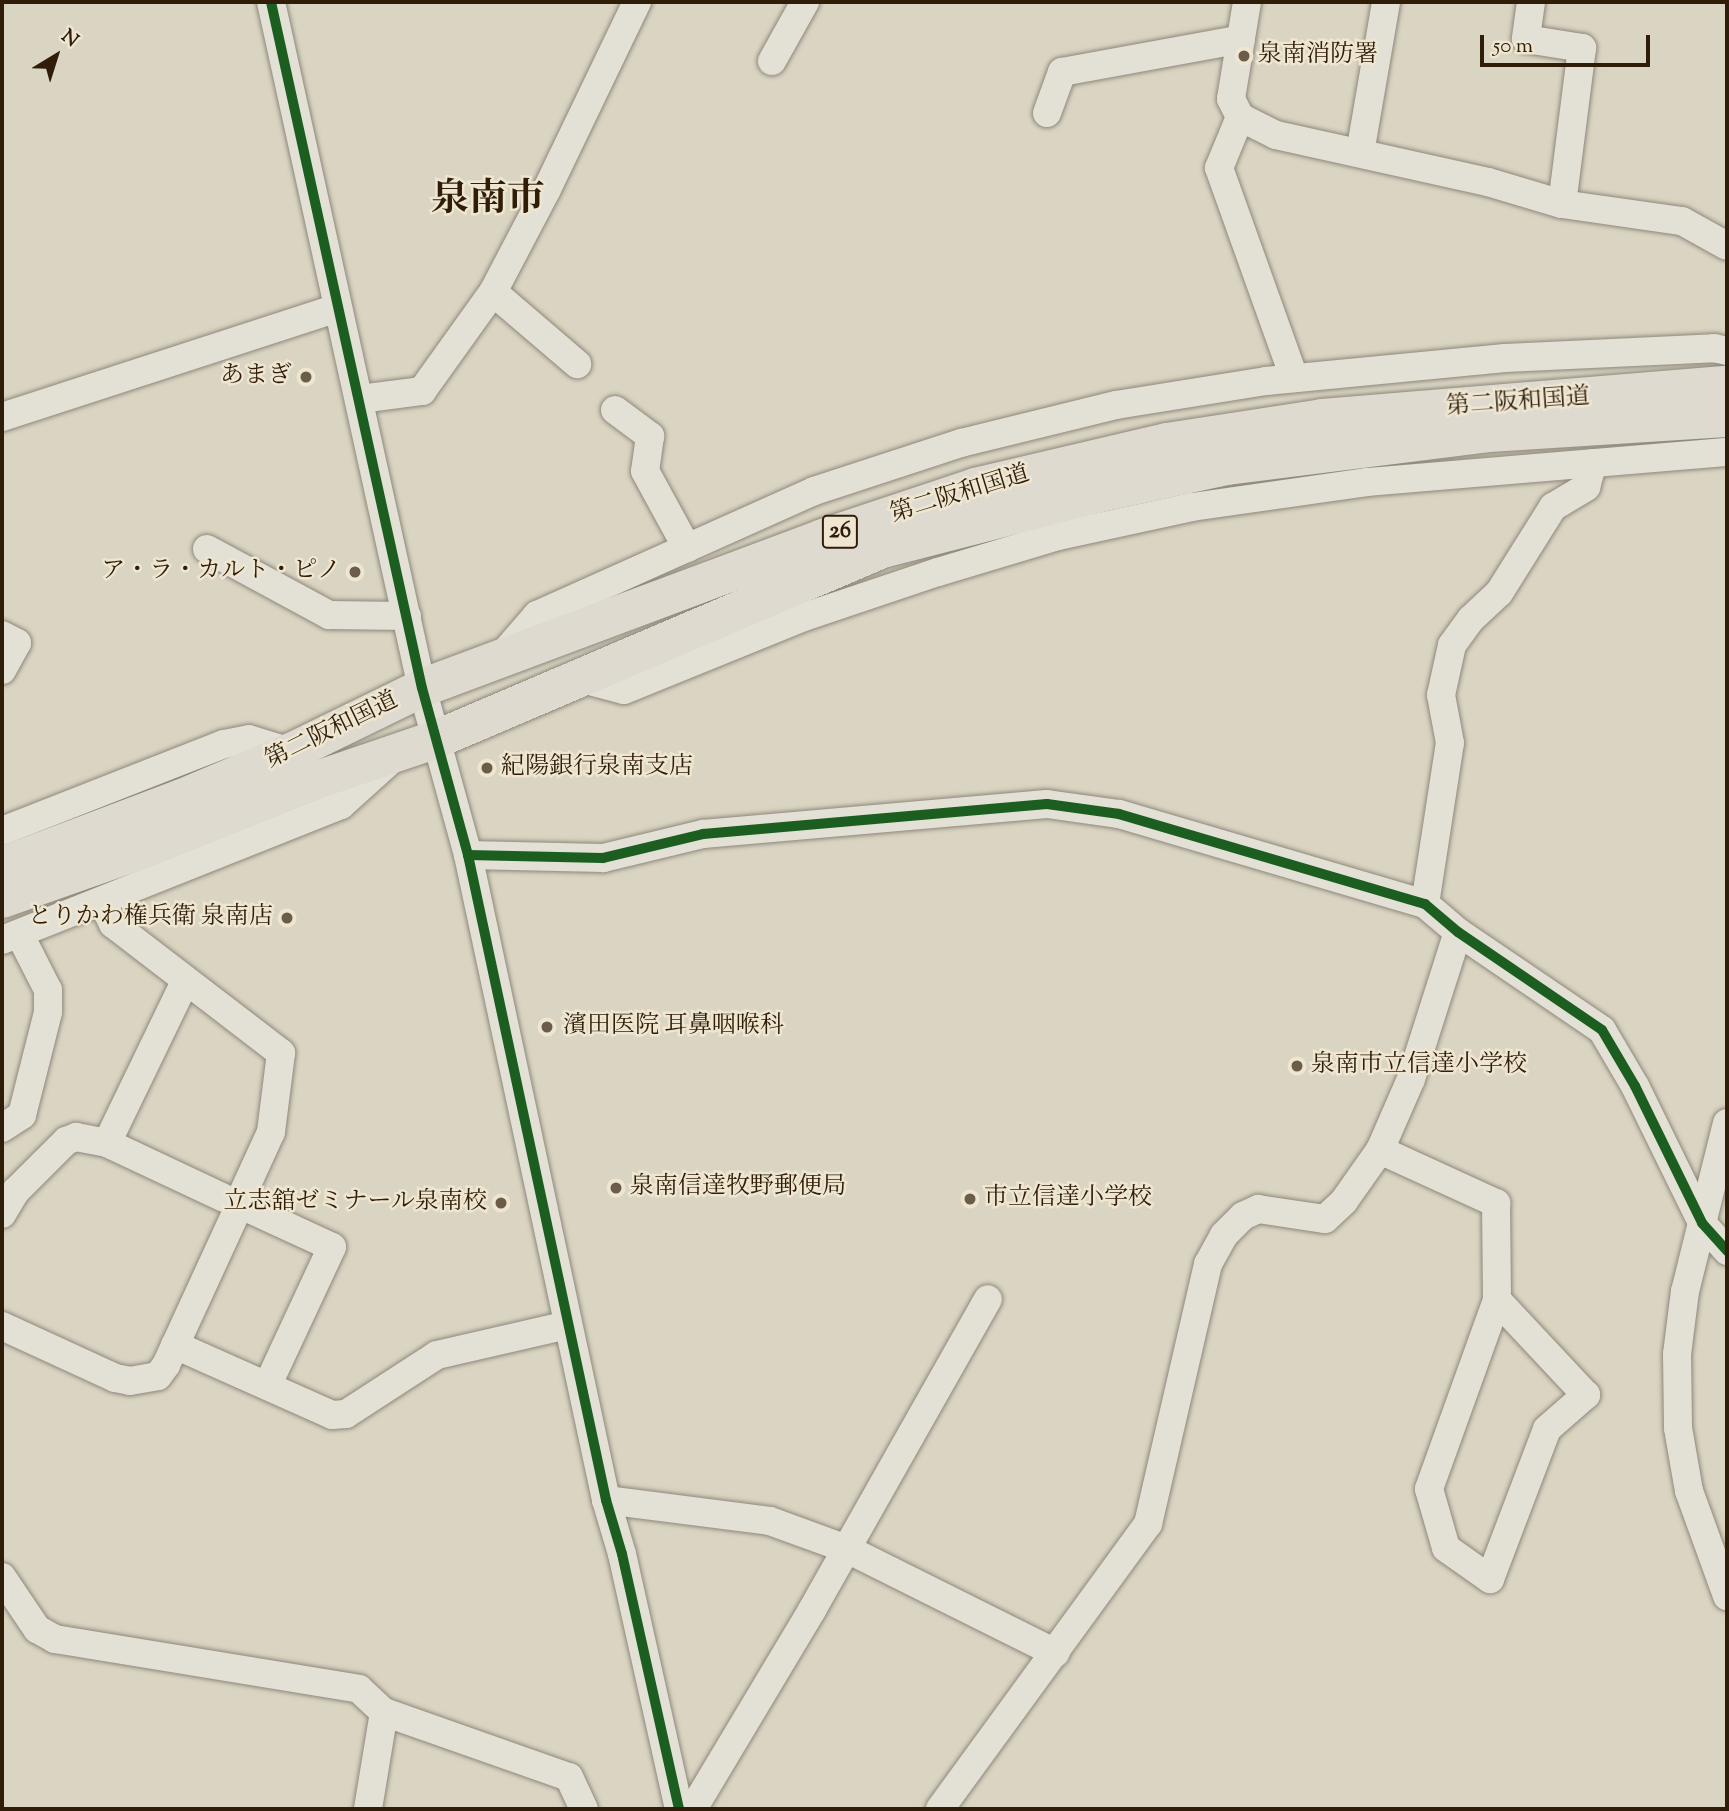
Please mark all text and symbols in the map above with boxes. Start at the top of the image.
north arrow [21,21,91,91]
scale bar [1484,21,1654,65]
text: N [55,24,84,54]
text: 50 m [1493,32,1533,62]
place label: 泉南消防署 [1258,42,1378,70]
marker: 泉南消防署 [1236,48,1252,64]
district label: 泉南市 [431,179,545,225]
place label: あまぎ [220,363,292,391]
marker: あまぎ [298,369,314,385]
street label: 第二阪和国道 [1445,384,1591,422]
street label: 第二阪和国道 [887,460,1033,530]
road number: 26 [821,512,859,552]
place label: ア・ラ・カルト・ピノ [101,558,341,586]
marker: ア・ラ・カルト・ピノ [347,564,363,580]
street label: 第二阪和国道 [261,686,403,776]
place label: 紀陽銀行泉南支店 [501,754,693,782]
marker: 紀陽銀行泉南支店 [479,760,495,776]
place label: とりかわ権兵衛 泉南店 [28,904,273,932]
marker: とりかわ権兵衛 泉南店 [279,910,295,926]
place label: 濱田医院 耳鼻咽喉科 [563,1013,784,1041]
marker: 濱田医院 耳鼻咽喉科 [537,1017,557,1037]
place label: 泉南市立信達小学校 [1311,1052,1527,1080]
marker: 泉南市立信達小学校 [1289,1058,1305,1074]
place label: 泉南信達牧野郵便局 [630,1174,846,1202]
marker: 泉南信達牧野郵便局 [608,1180,624,1196]
place label: 市立信達小学校 [984,1185,1152,1213]
place label: 立志舘ゼミナール泉南校 [223,1189,487,1217]
marker: 市立信達小学校 [962,1191,978,1207]
marker: 立志舘ゼミナール泉南校 [493,1195,509,1211]

